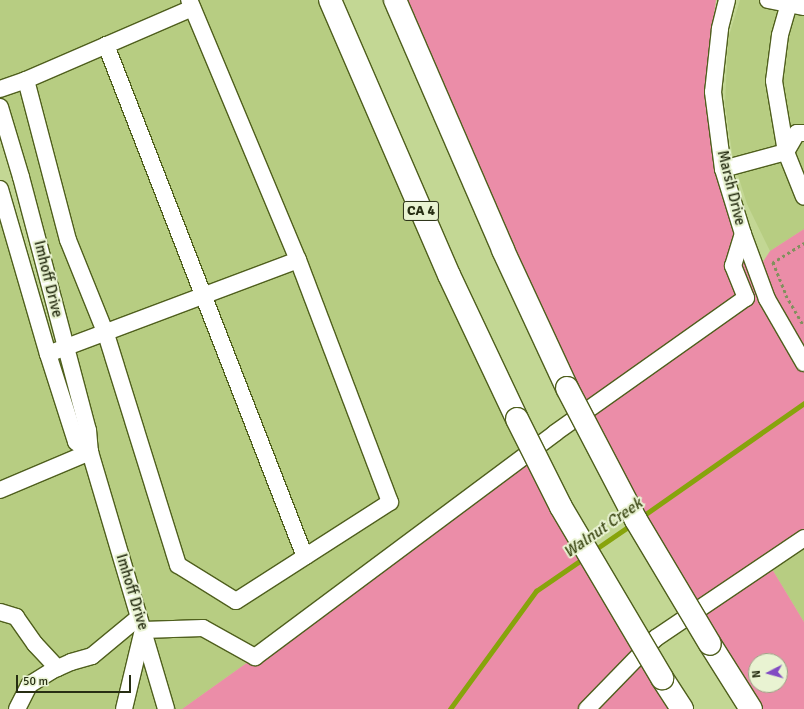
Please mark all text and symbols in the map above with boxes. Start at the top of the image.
street label: Marsh Drive [713,149,749,227]
road number: CA 4 [402,199,440,223]
street label: Imhoff Drive [30,239,66,319]
water label: Walnut Creek [560,494,646,562]
street label: Imhoff Drive [112,552,152,632]
north arrow [748,653,788,693]
scale bar [18,667,133,693]
text: N [750,670,763,679]
text: 50 m [23,674,48,689]

